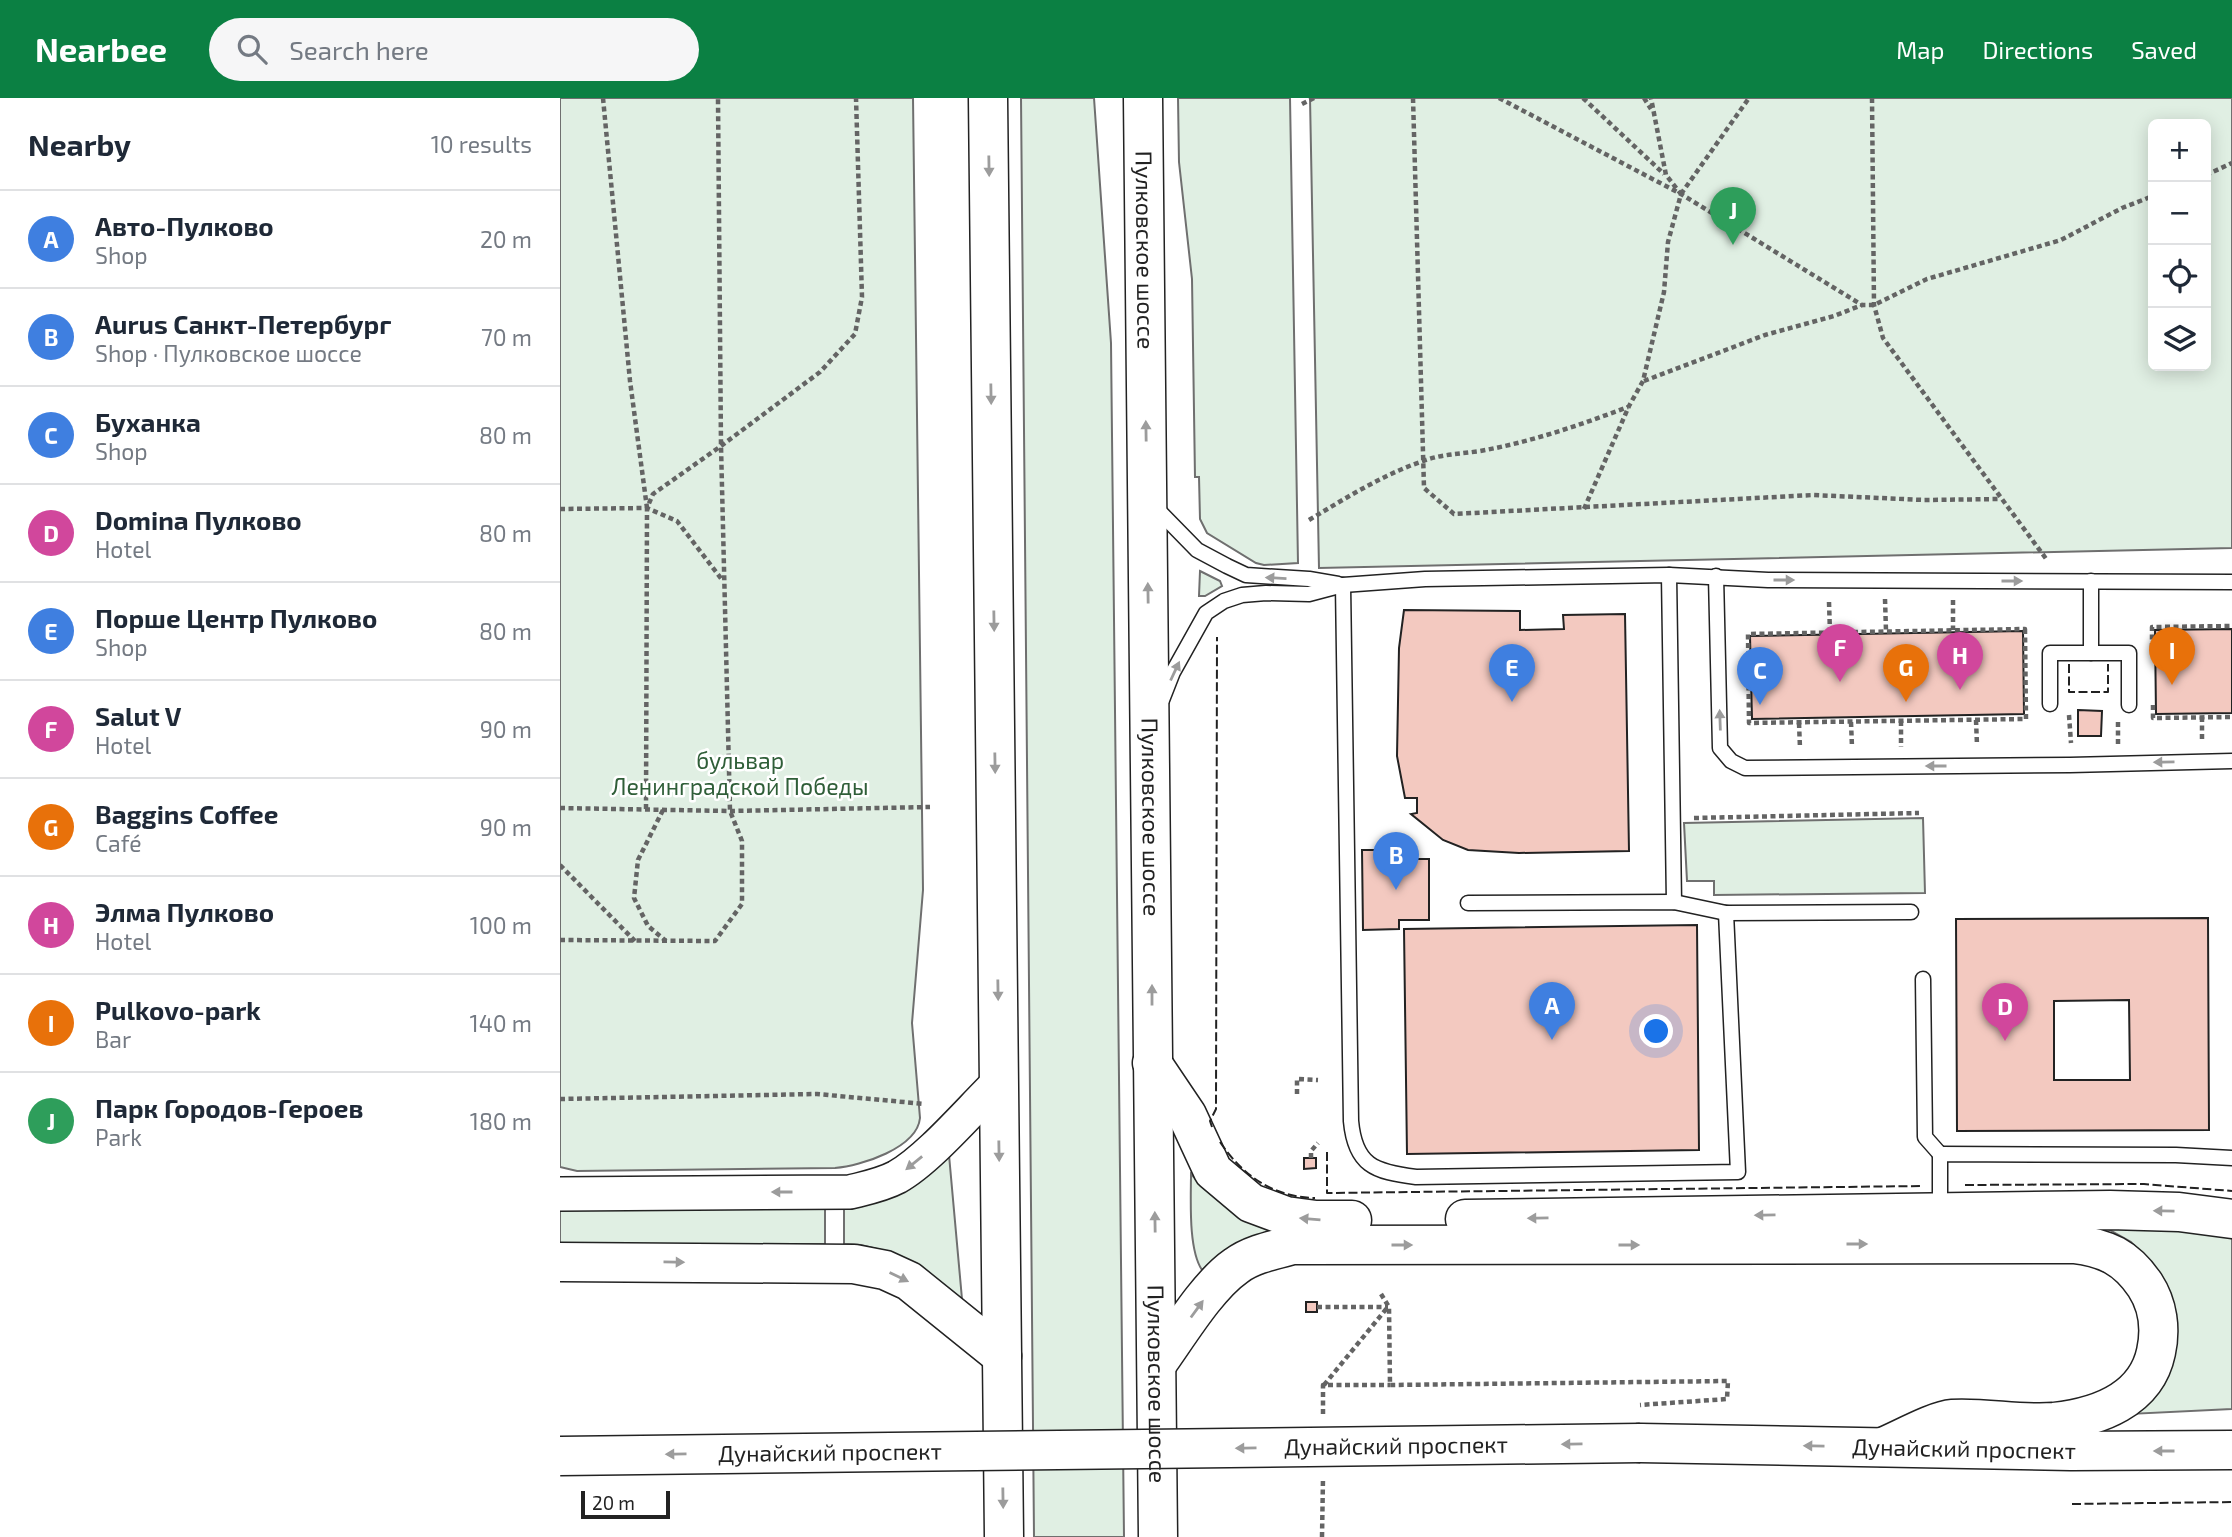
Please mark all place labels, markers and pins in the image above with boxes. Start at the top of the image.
pin: J [1710,187,1756,245]
pin: F [1817,624,1863,682]
pin: I [2149,627,2195,685]
pin: H [1937,632,1983,690]
pin: E [1489,644,1535,702]
pin: G [1883,644,1929,702]
pin: C [1737,647,1783,705]
pin: B [1373,832,1419,890]
pin: A [1529,982,1575,1040]
pin: D [1982,983,2028,1041]

